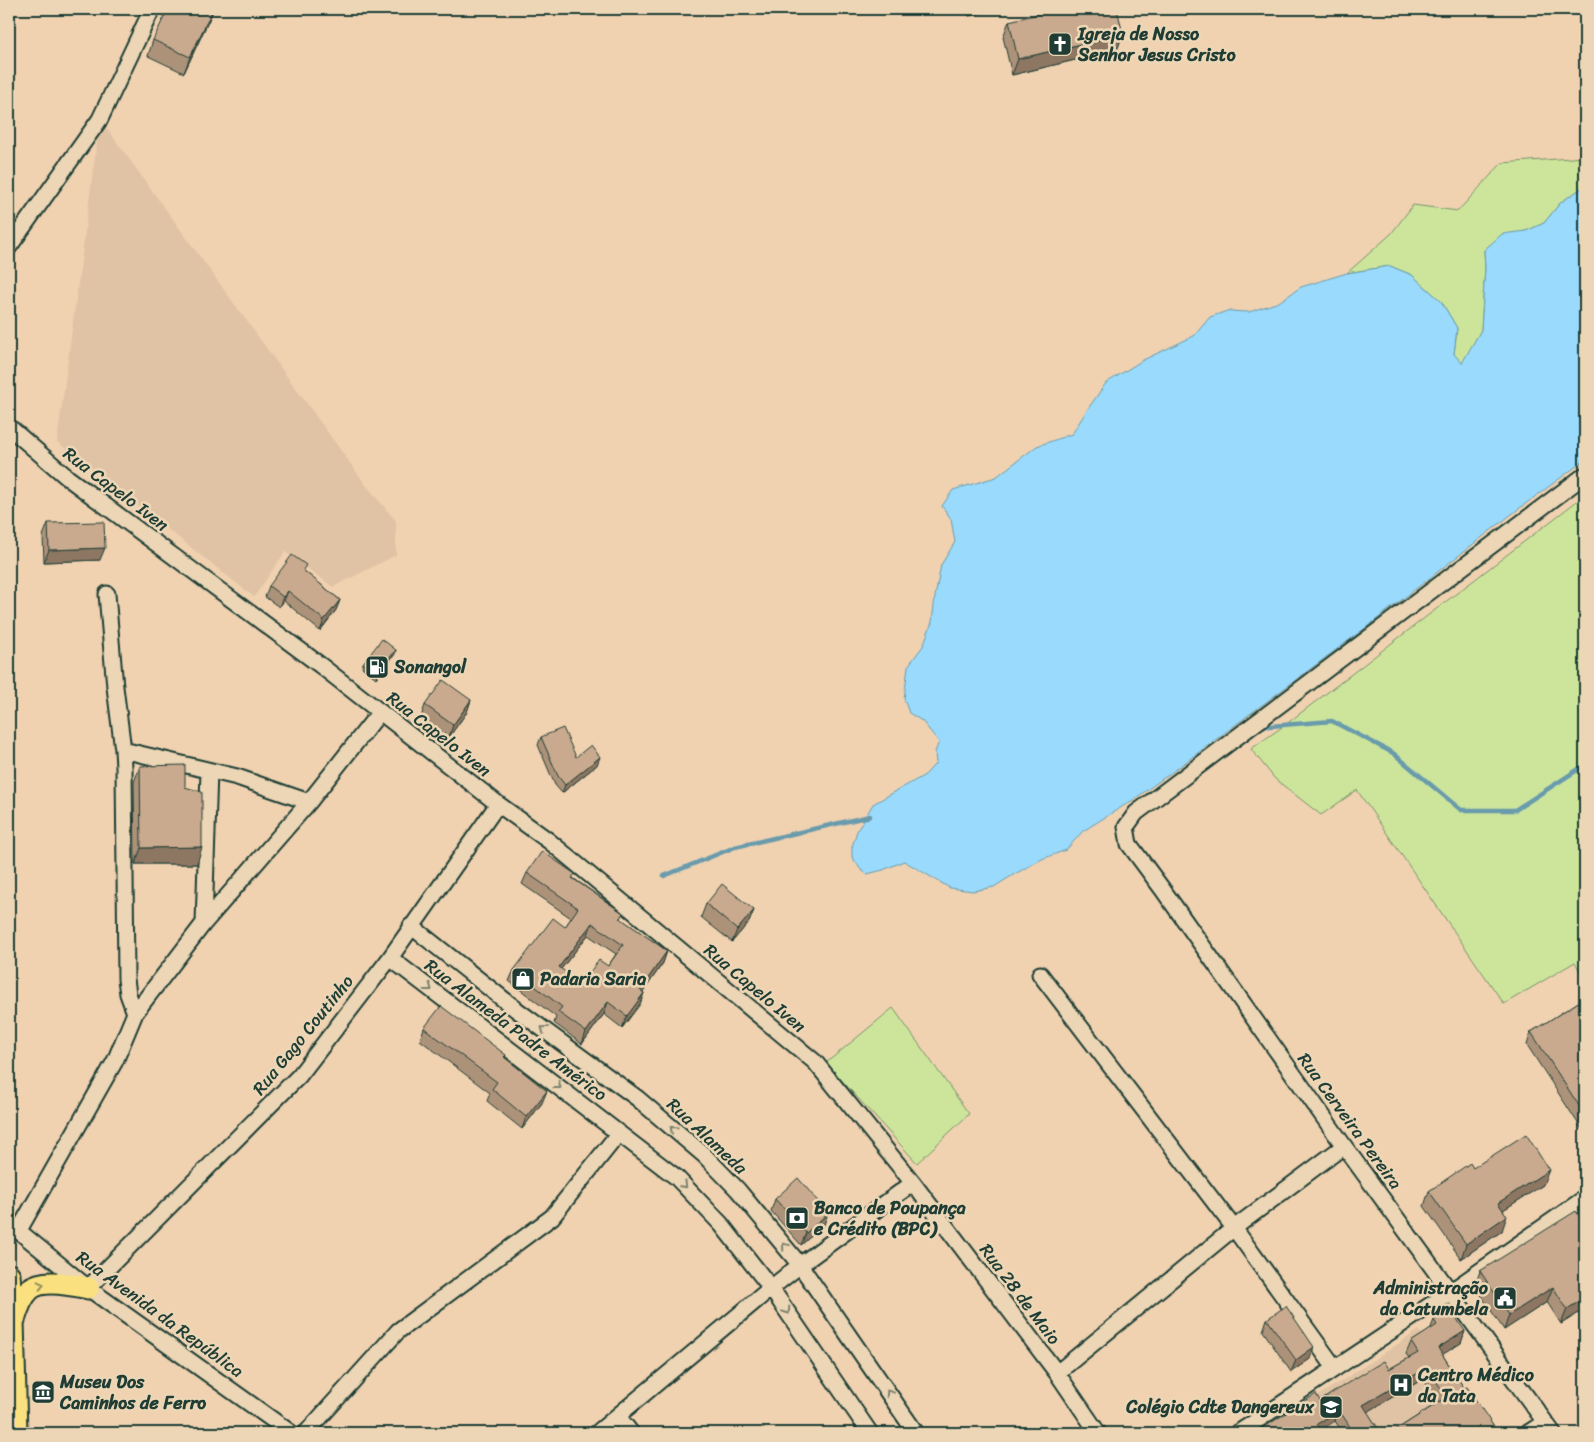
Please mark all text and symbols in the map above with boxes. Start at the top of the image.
place label: Igreja de Nosso Senhor Jesus Cristo [1077,18,1236,71]
church icon: Igreja de Nosso Senhor Jesus Cristo [1047,31,1073,57]
street label: Rua Capelo Iven [56,438,176,540]
place label: Sonangol [393,651,467,683]
fuel station icon: Sonangol [364,654,390,680]
street label: Rua Capelo Iven [379,683,499,786]
street label: Rua Capelo Iven [696,935,814,1041]
street label: Rua Alameda Padre Américo [418,950,615,1110]
place label: Padaria Saria [540,963,646,995]
shop icon: Padaria Saria [510,966,536,992]
street label: Rua Gago Coutinho [244,967,362,1103]
one-way arrow [423,982,432,991]
one-way arrow [540,1026,550,1035]
street label: Rua Cerveira Pereira [1289,1045,1411,1197]
one-way arrow [552,1080,562,1089]
street label: Rua Alameda [659,1090,756,1183]
one-way arrow [669,1126,678,1135]
one-way arrow [678,1180,687,1189]
place label: Banco de Poupança e Crédito (BPC) [813,1192,966,1245]
bank icon: Banco de Poupança e Crédito (BPC) [784,1205,810,1231]
street label: Rua 28 de Maio [971,1236,1069,1352]
street label: Rua Avenida da República [69,1242,251,1386]
one-way arrow [782,1243,790,1252]
place label: Administração da Catumbela [1372,1272,1489,1325]
one-way arrow [37,1280,46,1291]
public building icon: Administração da Catumbela [1492,1285,1518,1311]
one-way arrow [780,1306,790,1315]
place label: Centro Médico da Tata [1417,1359,1535,1412]
place label: Museu Dos Caminhos de Ferro [59,1366,206,1419]
hospital icon: Centro Médico da Tata [1388,1372,1414,1398]
museum icon: Museu Dos Caminhos de Ferro [30,1379,56,1405]
one-way arrow [885,1389,895,1398]
place label: Colégio Cdte Dangereux [1125,1391,1315,1423]
school or university icon: Colégio Cdte Dangereux [1318,1394,1344,1420]

